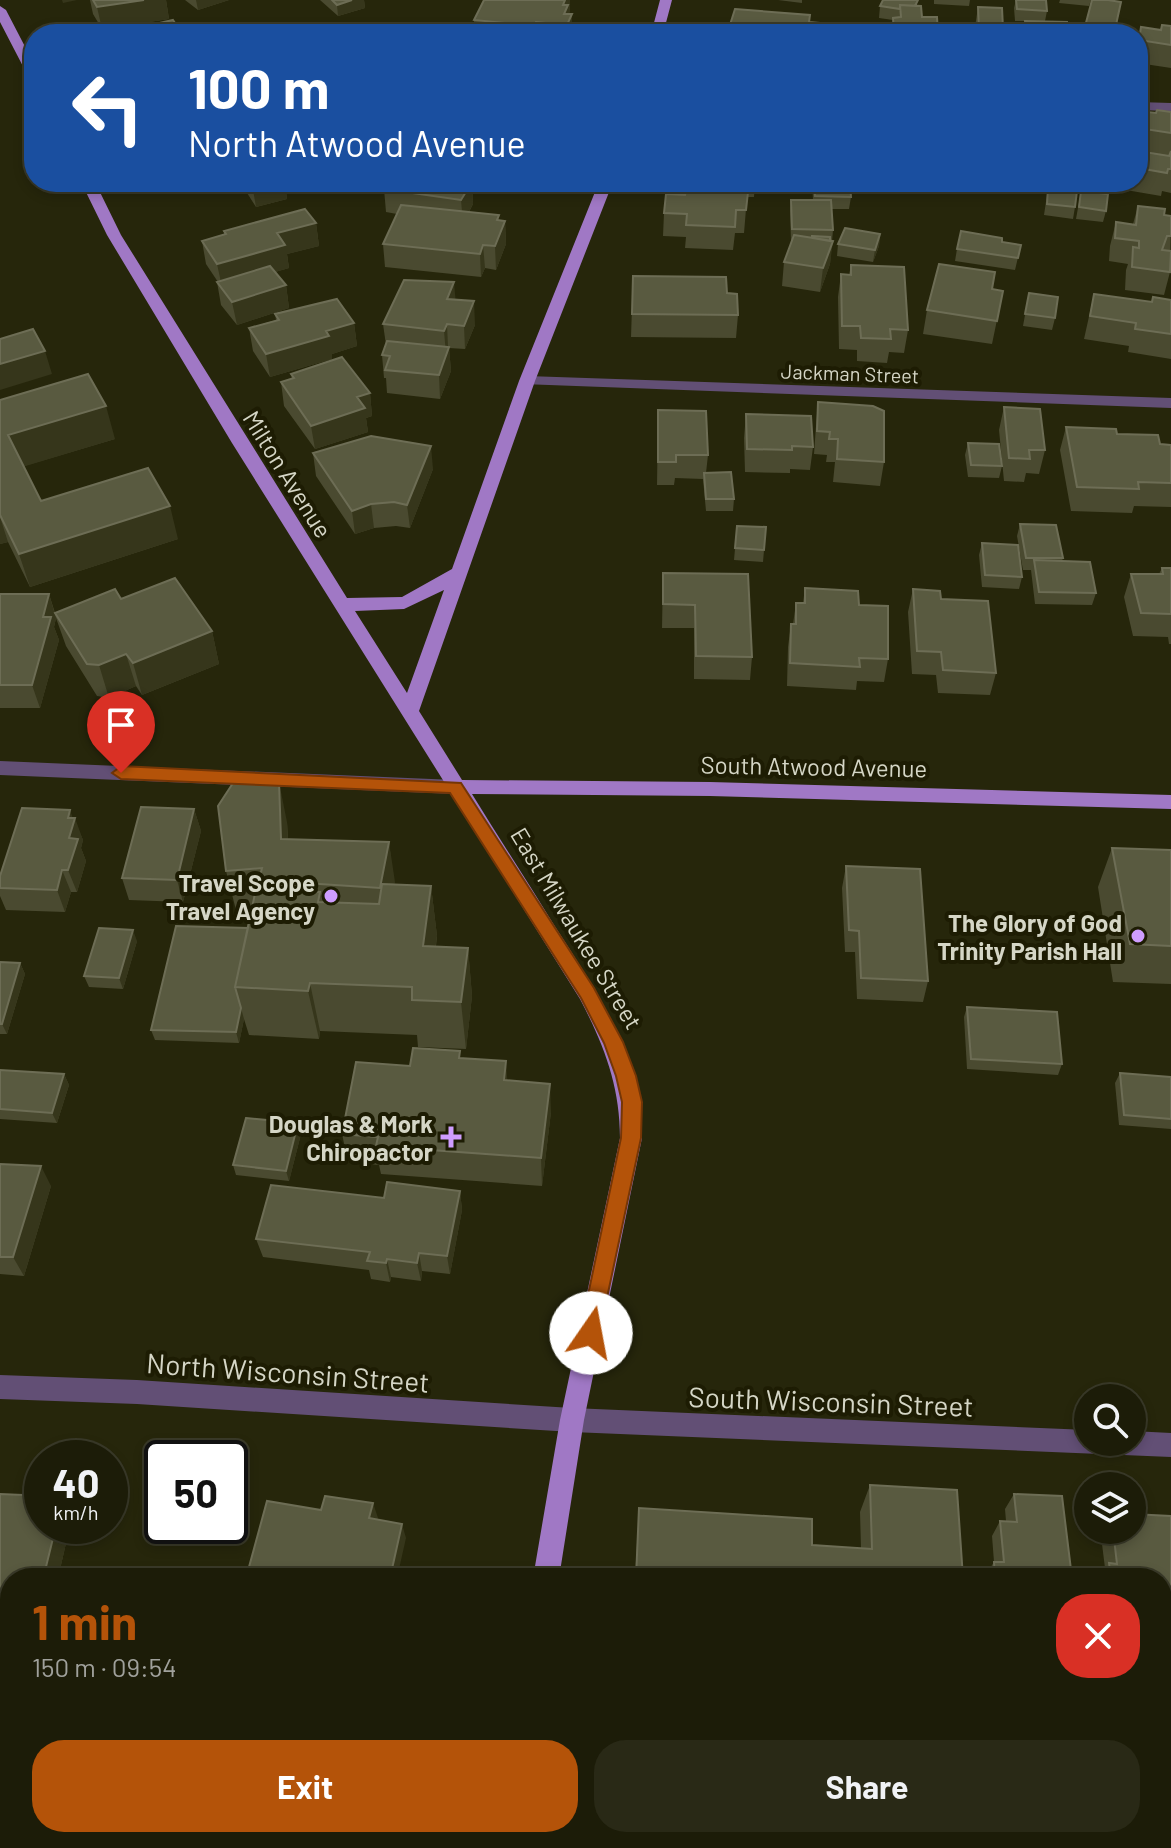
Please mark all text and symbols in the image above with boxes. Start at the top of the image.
text: 100 m [188,53,330,120]
icon: left [56,56,160,160]
text: North Atwood Avenue [188,121,526,164]
street label: Jackman Street [780,359,920,387]
street label: Milton Avenue [237,405,339,543]
pin [87,691,155,773]
icon: arrive [99,703,143,747]
street label: South Atwood Avenue [700,750,928,782]
street label: East Milwaukee Street [505,822,649,1034]
place label: Travel Scope Travel Agency [166,868,315,925]
marker: Travel Scope Travel Agency [322,887,340,905]
place label: The Glory of God Trinity Parish Hall [937,908,1122,965]
marker: The Glory of God Trinity Parish Hall [1129,927,1147,945]
place label: Douglas & Mork Chiropactor [269,1109,433,1166]
marker: Douglas & Mork Chiropactor [440,1126,462,1148]
position arrow [549,1291,633,1375]
street label: North Wisconsin Street [145,1345,431,1399]
street label: South Wisconsin Street [688,1379,974,1423]
map controls [1074,1384,1146,1544]
button: search [1074,1384,1146,1456]
speed limit sign: 50 [144,1440,248,1544]
text: 40 [53,1458,100,1506]
button: layers [1074,1472,1146,1544]
text: km/h [53,1500,99,1524]
text: 1 min [32,1592,137,1650]
button: close [1056,1594,1140,1678]
text: 150 m · 09:54 [32,1651,176,1682]
button: Exit [32,1740,578,1832]
button: Share [594,1740,1140,1832]

